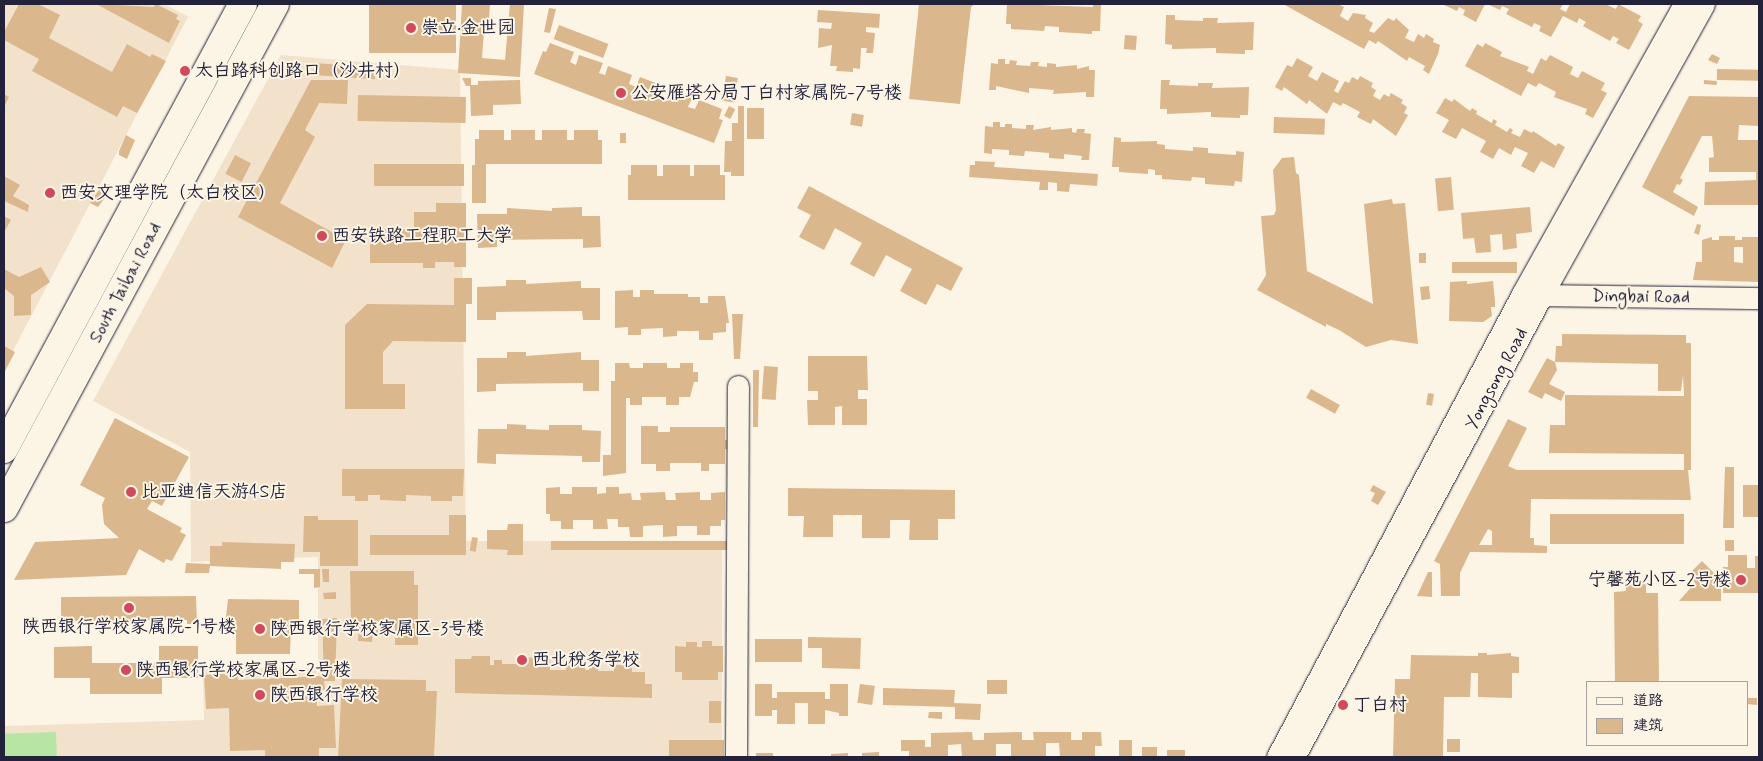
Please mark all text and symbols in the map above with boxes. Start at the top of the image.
place label: 崇立·金世园 [421,17,515,39]
marker: 崇立·金世园 [405,22,417,34]
place label: 太白路科创路口（沙井村） [195,60,411,82]
marker: 太白路科创路口（沙井村） [179,65,191,77]
place label: 公安雁塔分局丁白村家属院-7号楼 [631,82,902,104]
marker: 公安雁塔分局丁白村家属院-7号楼 [615,87,627,99]
place label: 西安文理学院（太白校区） [60,182,276,204]
marker: 西安文理学院（太白校区） [44,187,56,199]
street label: South Taibai Road [86,220,166,346]
place label: 西安铁路工程职工大学 [332,225,512,247]
marker: 西安铁路工程职工大学 [316,230,328,242]
street label: Dingbai Road [1592,285,1690,309]
street label: Yongsong Road [1461,324,1533,434]
place label: 比亚迪信天游4S店 [141,481,287,503]
marker: 比亚迪信天游4S店 [125,486,137,498]
place label: 宁馨苑小区-2号楼 [1588,569,1731,591]
marker: 宁馨苑小区-2号楼 [1735,574,1747,586]
marker: 陕西银行学校家属院-1号楼 [123,602,135,614]
place label: 陕西银行学校家属院-1号楼 [22,616,236,638]
place label: 陕西银行学校家属区-3号楼 [270,618,484,640]
marker: 陕西银行学校家属区-3号楼 [254,623,266,635]
place label: 西北税务学校 [532,649,640,671]
marker: 西北税务学校 [516,654,528,666]
place label: 陕西银行学校家属区-2号楼 [136,659,351,681]
marker: 陕西银行学校家属区-2号楼 [120,664,132,676]
legend [1586,681,1748,746]
place label: 陕西银行学校 [270,684,378,706]
marker: 陕西银行学校 [254,689,266,701]
text: 道路 [1633,691,1663,711]
place label: 丁白村 [1353,694,1407,716]
marker: 丁白村 [1337,699,1349,711]
text: 建筑 [1633,716,1663,736]

